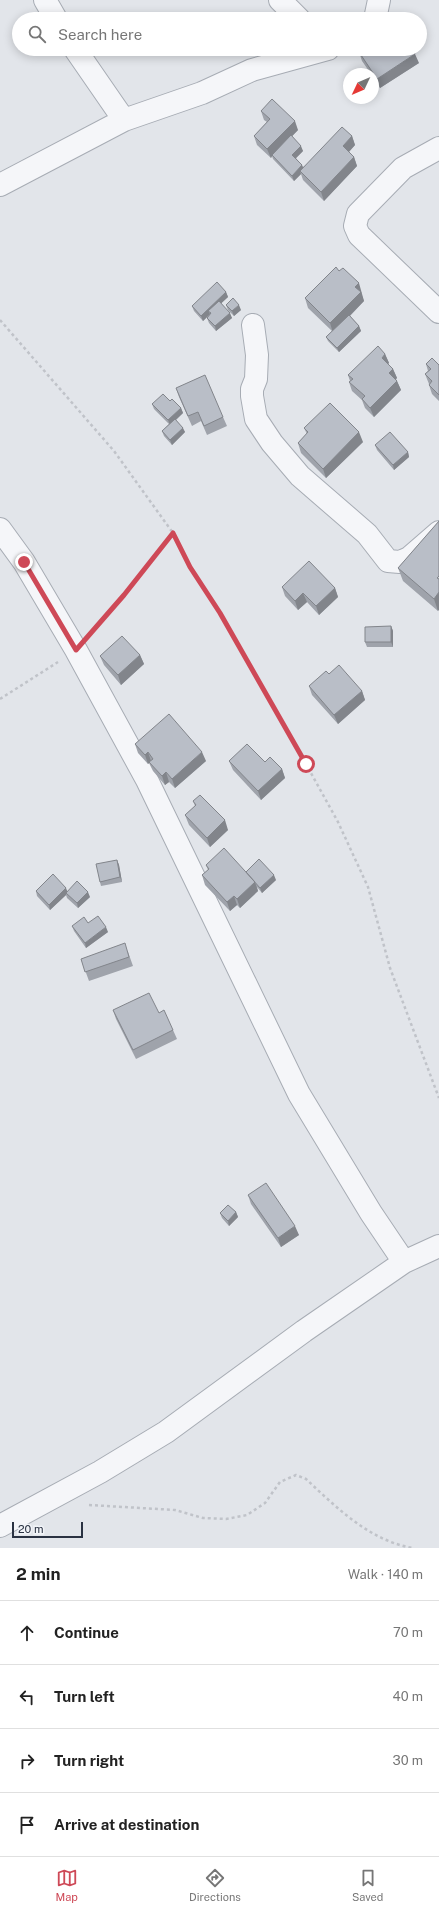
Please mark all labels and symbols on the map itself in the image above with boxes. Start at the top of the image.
north arrow [343,68,379,104]
route end [15,553,33,571]
route start [297,755,315,773]
scale bar [12,1520,83,1539]

